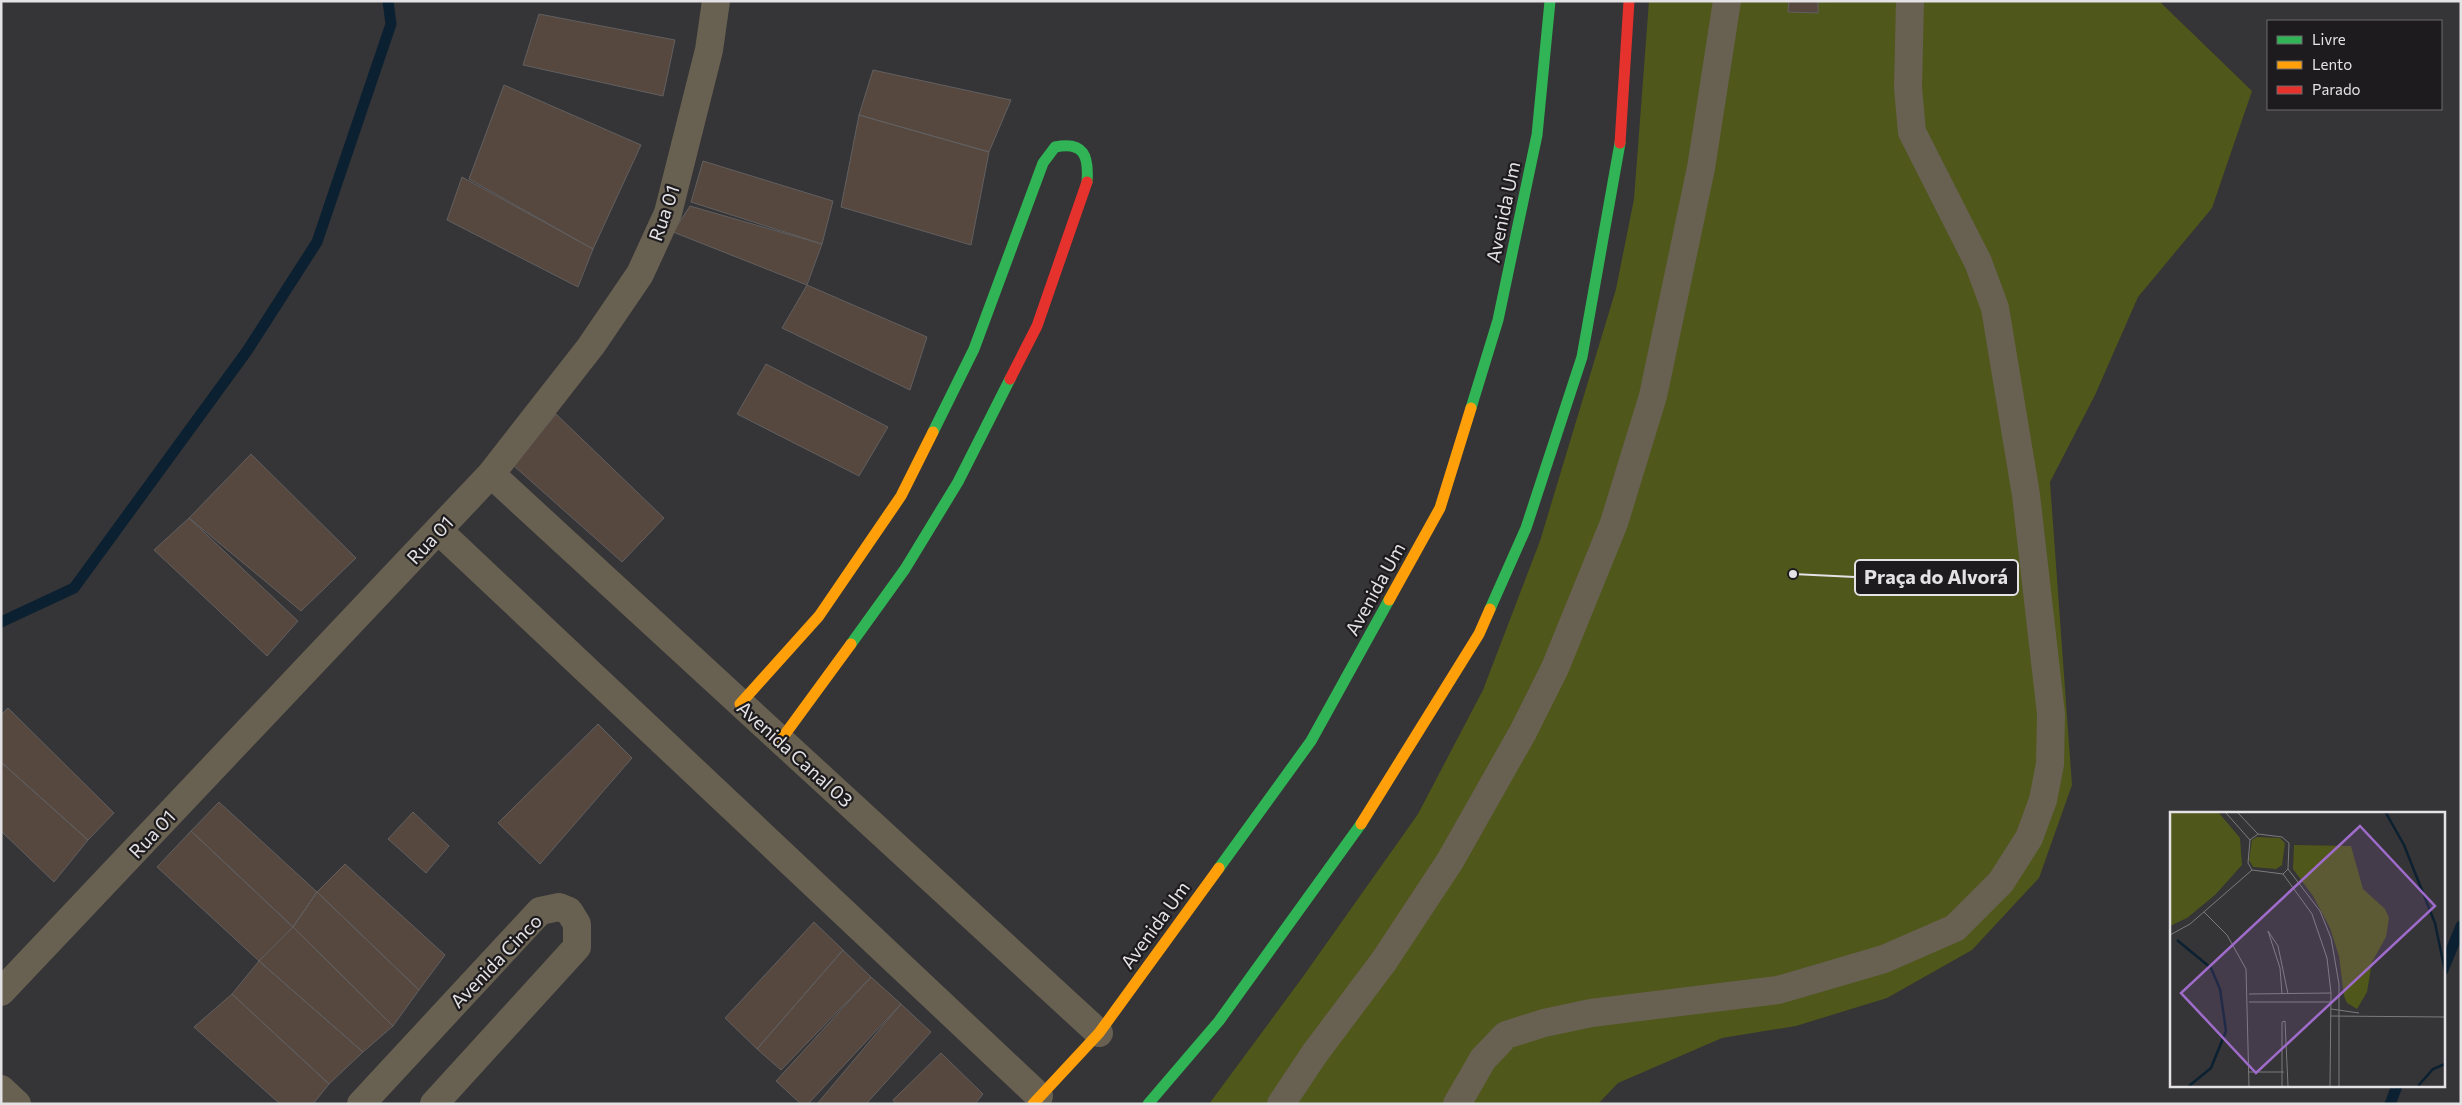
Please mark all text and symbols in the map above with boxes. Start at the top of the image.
legend [2267,20,2442,110]
text: Livre [2312,30,2346,48]
text: Lento [2312,55,2352,73]
text: Parado [2312,80,2361,98]
street label: Avenida Um [1481,159,1524,264]
street label: Rua 01 [643,182,684,244]
street label: Rua 01 [402,511,458,568]
street label: Avenida Um [1340,538,1409,639]
callout: Praça do Alvorá [1855,560,2018,595]
text: Praça do Alvorá [1864,564,2008,588]
street label: Avenida Canal 03 [733,696,858,812]
street label: Rua 01 [124,805,180,862]
inset map [2170,812,2444,1088]
street label: Avenida Um [1115,876,1194,973]
street label: Avenida Cinco [445,909,546,1012]

